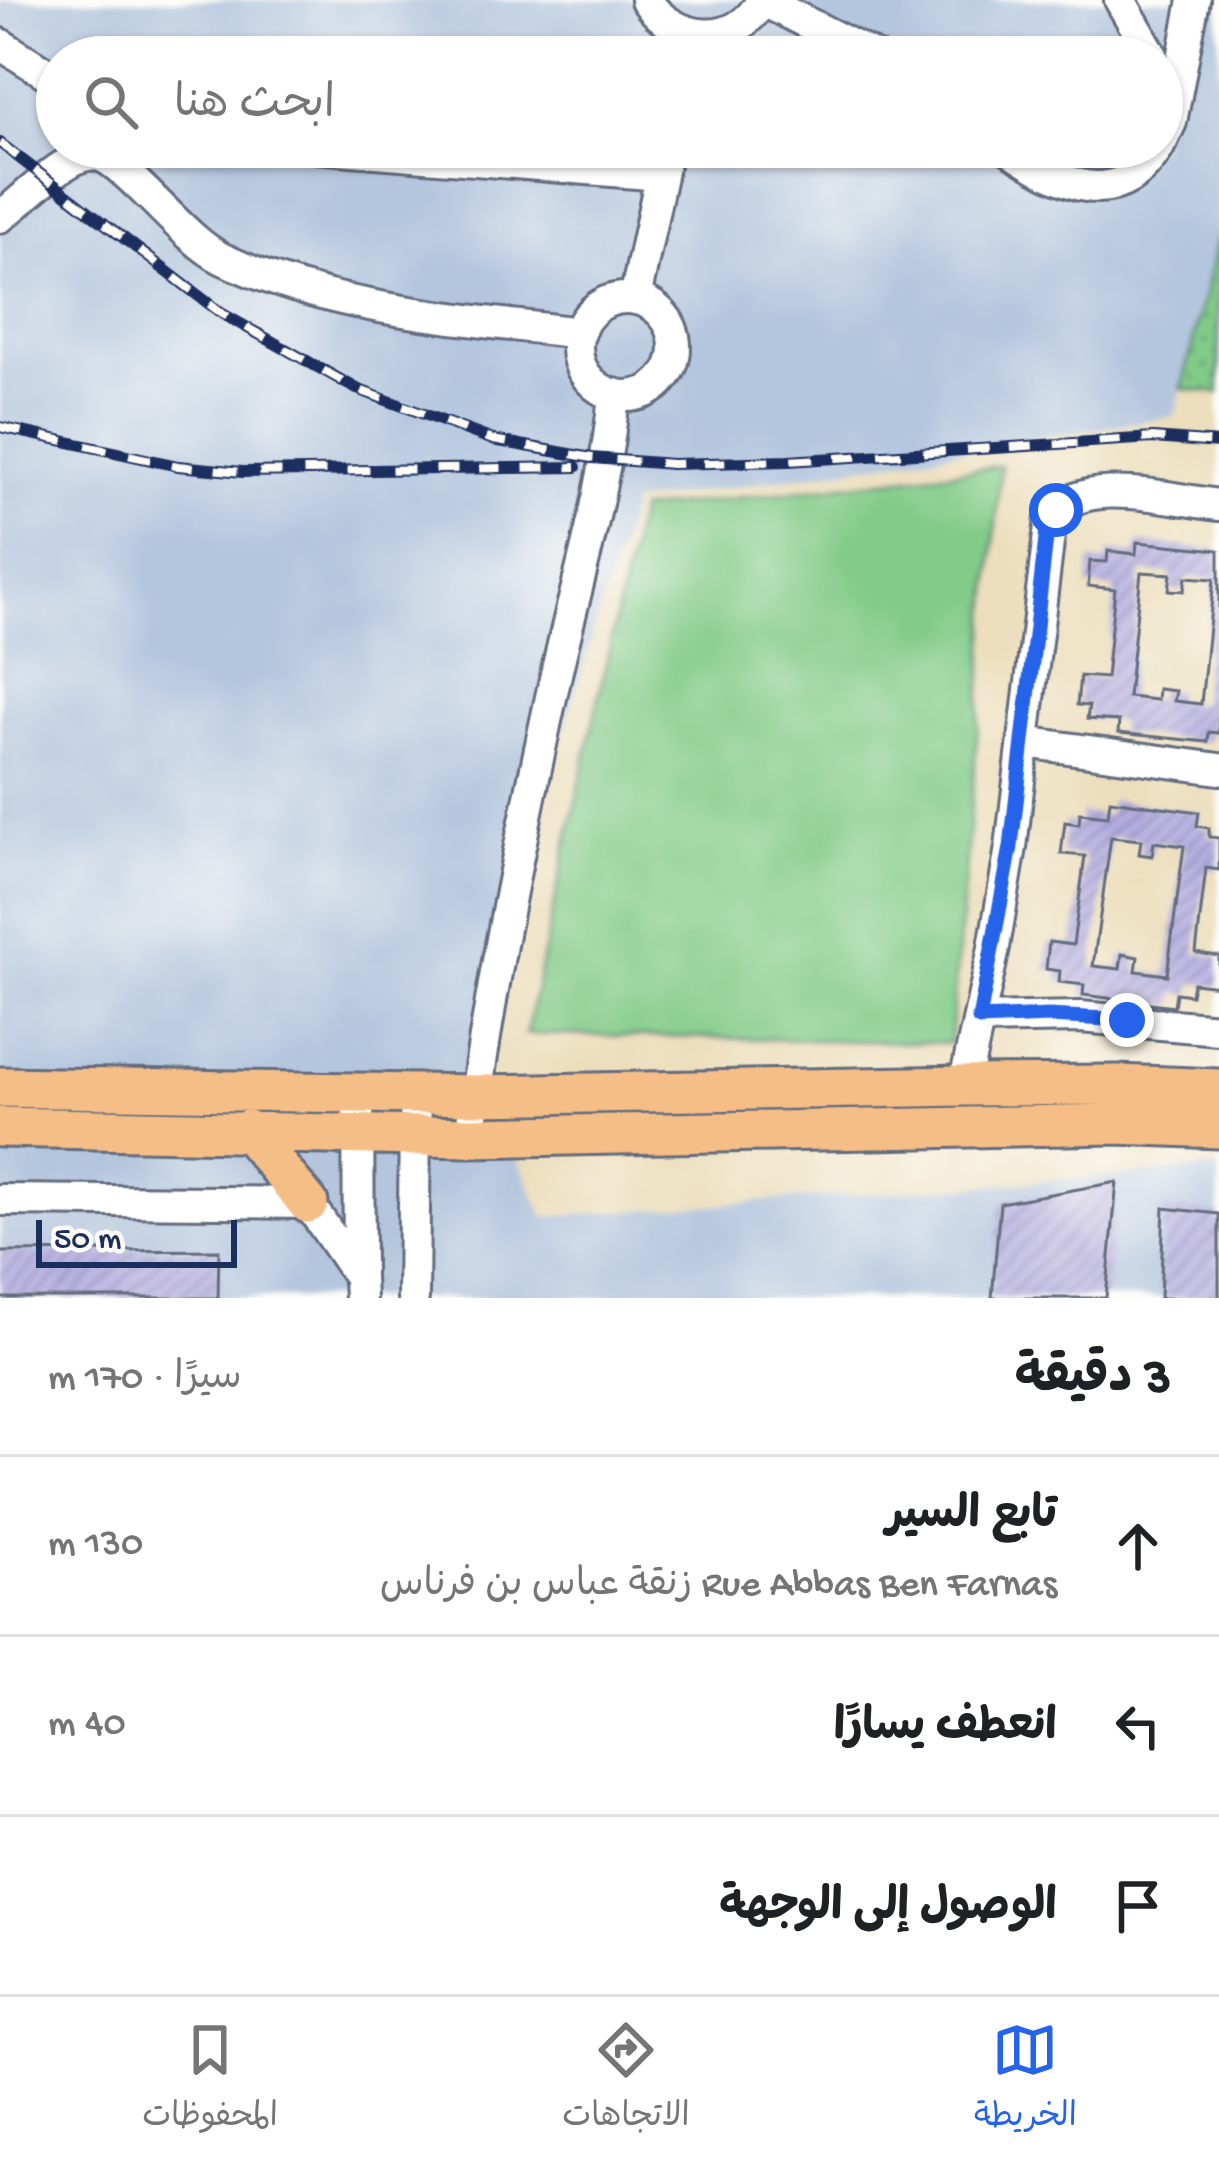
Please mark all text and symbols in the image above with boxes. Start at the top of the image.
search box [36,36,1183,168]
icon: search [78,69,144,135]
text: ابحث هنا [174,80,335,133]
route start [1029,483,1083,537]
route end [1100,993,1154,1047]
scale bar [36,1214,237,1267]
text: 50 m [54,1222,121,1260]
text: 3 دقيقة [1015,1351,1171,1411]
text: سيرًا · 170 m [48,1357,242,1403]
text: تابع السير [886,1491,1057,1544]
icon: ahead [1105,1513,1171,1579]
text: 130 m [48,1523,143,1569]
text: Rue Abbas Ben Farnas زنقة عباس بن فرناس [380,1564,1057,1610]
icon: left [1105,1693,1171,1759]
text: 40 m [48,1703,126,1749]
text: انعطف يسارًا [834,1703,1057,1756]
icon: arrive [1105,1873,1171,1939]
text: الوصول إلى الوجهة [719,1883,1057,1936]
tab: المحفوظات [142,2017,278,2143]
tab: الاتجاهات [562,2017,690,2143]
tab: الخريطة [974,2017,1077,2143]

